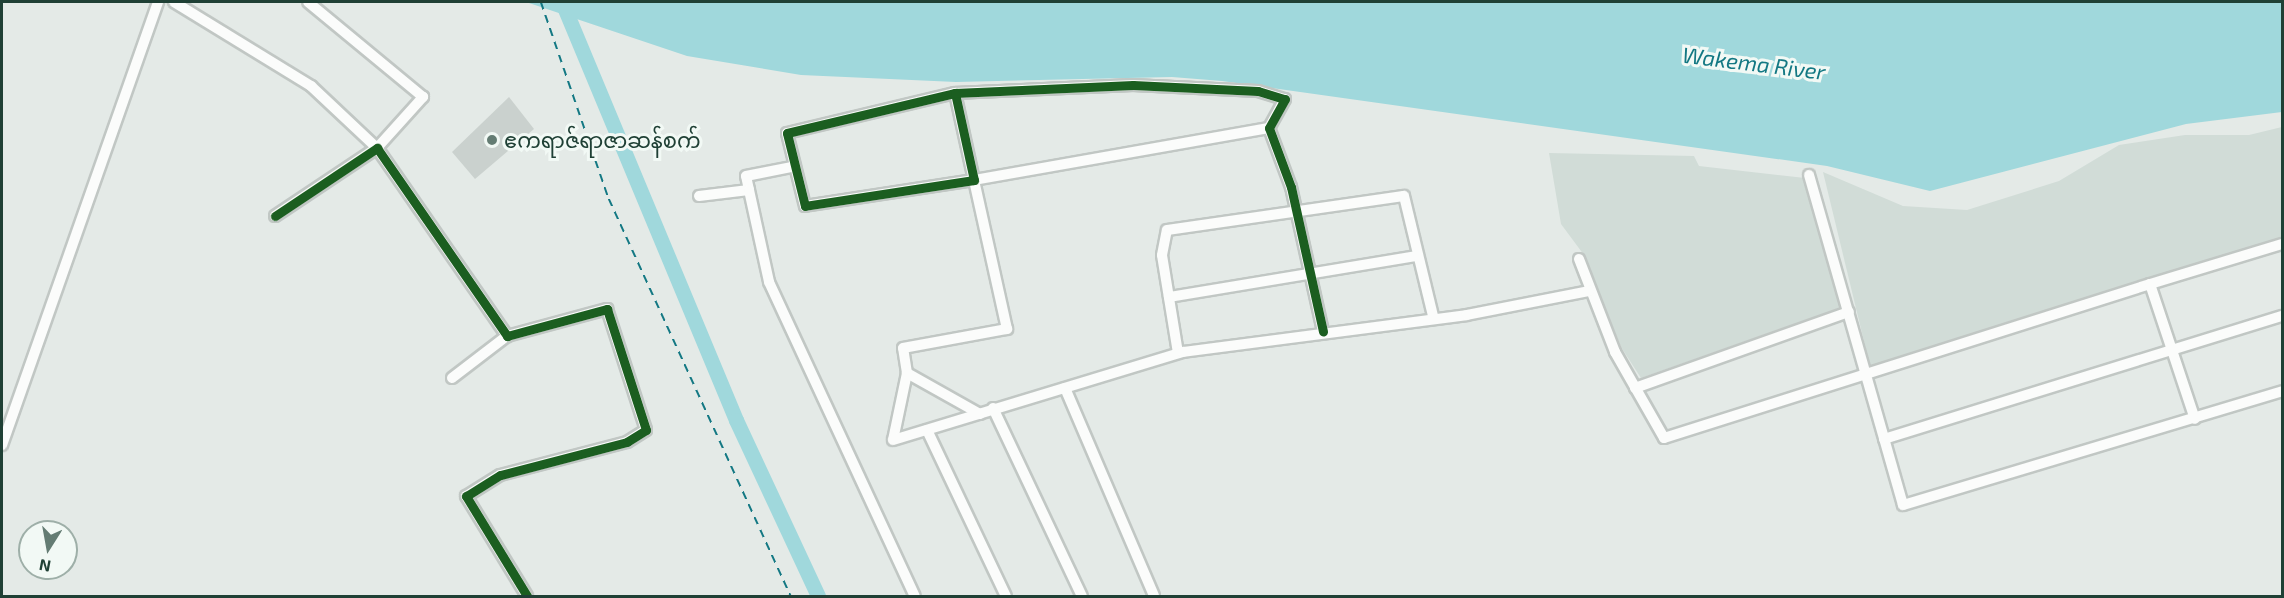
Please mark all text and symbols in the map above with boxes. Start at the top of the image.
water label: Wakema River [1681,41,1827,85]
place label: ဧကရာဇ်ရာဇာဆန်စက် [504,127,701,153]
marker: ဧကရာဇ်ရာဇာဆန်စက် [485,133,499,147]
north arrow [18,520,78,580]
text: N [37,556,52,577]

